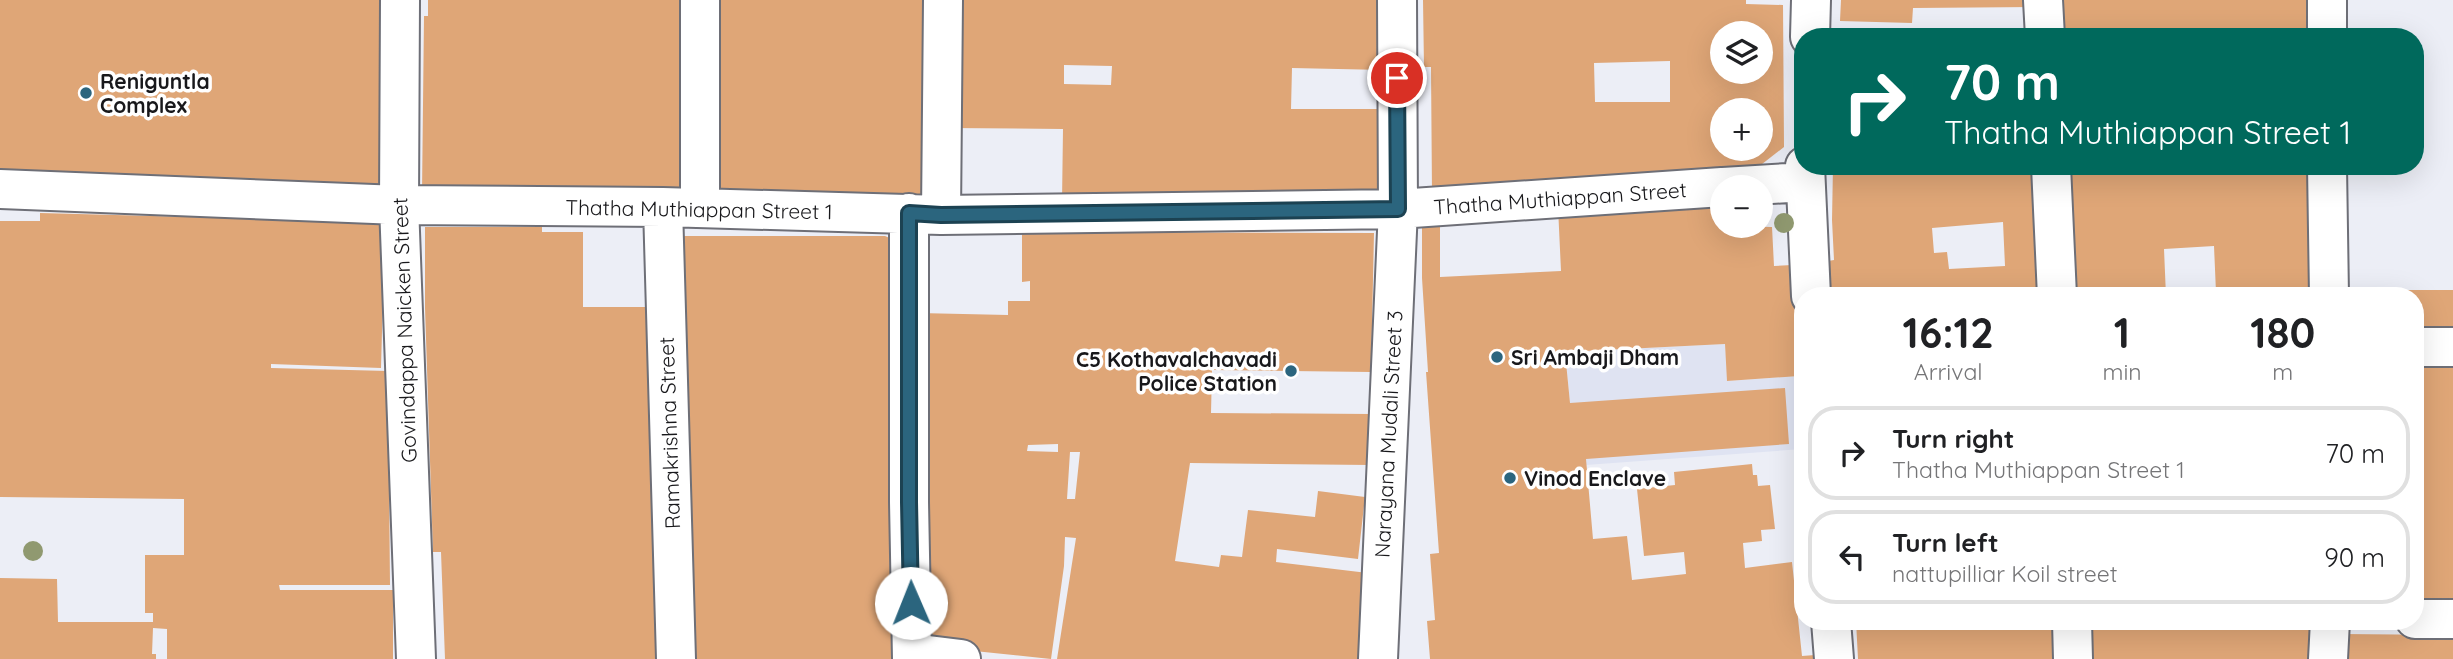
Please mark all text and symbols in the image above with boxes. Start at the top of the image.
map controls [1710,21,1773,238]
button: layers [1710,21,1773,84]
pin [1367,48,1427,108]
text: 70 m [1944,51,2060,112]
icon: right [1829,56,1920,147]
icon: arrive [1378,59,1416,97]
place label: Reniguntla Complex [100,68,210,118]
marker: Reniguntla Complex [78,85,94,101]
button: + [1710,98,1773,161]
text: Thatha Muthiappan Street 1 [1944,112,2351,152]
button: − [1710,175,1773,238]
street label: Thatha Muthiappan Street [1432,176,1688,220]
street label: Thatha Muthiappan Street 1 [565,194,833,224]
street label: Govindappa Naicken Street [386,197,422,463]
text: 16:12 [1903,306,1994,359]
text: 1 [2114,306,2130,359]
text: 180 [2250,306,2315,359]
street label: Narayana Mudali Street 3 [1369,310,1407,558]
street label: Ramakrishna Street [653,336,685,530]
place label: Sri Ambaji Dham [1511,344,1679,370]
place label: C5 Kothavalchavadi Police Station [1076,346,1277,396]
marker: Sri Ambaji Dham [1489,349,1505,365]
text: Arrival [1914,357,1983,386]
text: min [2102,357,2142,386]
text: m [2272,357,2293,386]
marker: C5 Kothavalchavadi Police Station [1283,363,1299,379]
text: Turn right [1892,422,2014,455]
icon: right [1833,434,1871,472]
text: 70 m [2325,437,2385,470]
text: Thatha Muthiappan Street 1 [1892,455,2185,484]
place label: Vinod Enclave [1524,465,1666,491]
marker: Vinod Enclave [1502,470,1518,486]
text: Turn left [1892,526,1999,559]
icon: left [1833,538,1871,576]
text: 90 m [2324,541,2385,574]
text: nattupilliar Koil street [1892,559,2118,588]
position arrow [874,566,948,640]

